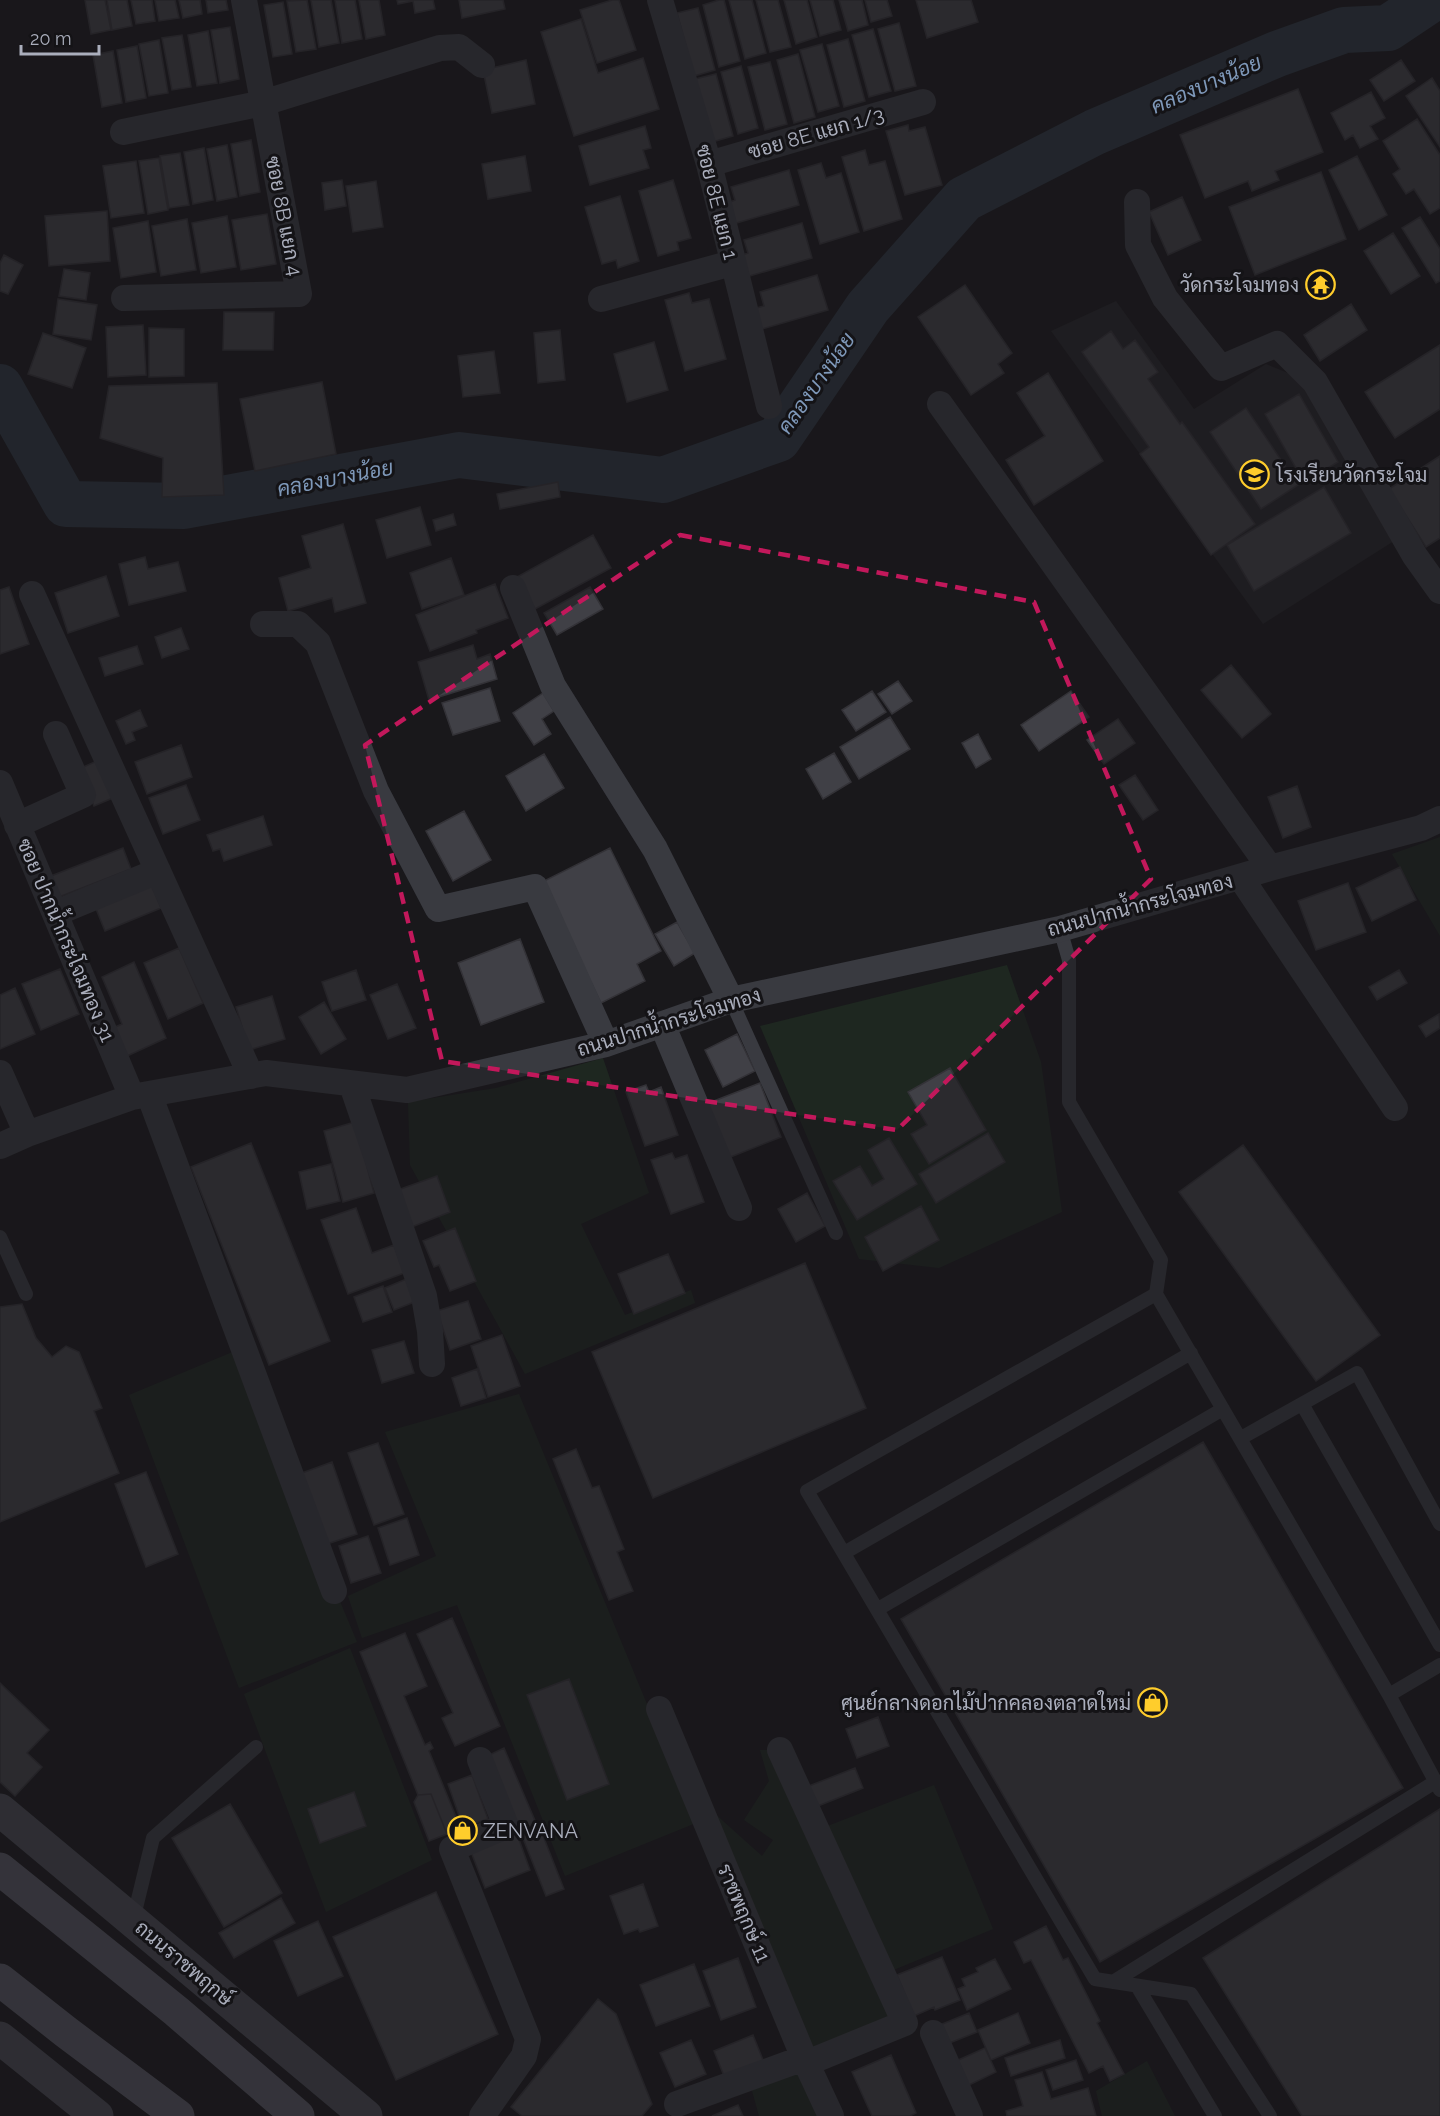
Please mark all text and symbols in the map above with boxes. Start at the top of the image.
scale bar [21,18,99,56]
text: 20 m [30,28,72,49]
water label: คลองบางน้อย [1147,50,1265,118]
street label: ซอย 8E แยก 1/3 [745,102,887,164]
street label: ซอย 8E แยก 1 [691,142,743,263]
street label: ซอย 8B แยก 4 [261,154,307,278]
temple icon: วัดกระโจมทอง [1304,269,1336,301]
place label: วัดกระโจมทอง [1180,272,1299,297]
water label: คลองบางน้อย [772,328,860,438]
water label: คลองบางน้อย [275,455,395,501]
school or university icon: โรงเรียนวัดกระโจม [1239,459,1271,491]
place label: โรงเรียนวัดกระโจม [1275,462,1427,487]
street label: ซอย ปากน้ำกระโจมทอง 31 [12,832,125,1046]
street label: ถนนปากน้ำกระโจมทอง [1043,863,1235,941]
street label: ถนนปากน้ำกระโจมทอง [573,977,764,1061]
shop icon: ศูนย์กลางดอกไม้ปากคลองตลาดใหม่ [1136,1687,1168,1719]
place label: ศูนย์กลางดอกไม้ปากคลองตลาดใหม่ [841,1689,1131,1718]
shop icon: ZENVANA [446,1815,478,1847]
place label: ZENVANA [483,1819,579,1843]
street label: ราชพฤกษ์ 11 [712,1859,778,1966]
street label: ถนนราชพฤกษ์ [130,1914,239,2011]

